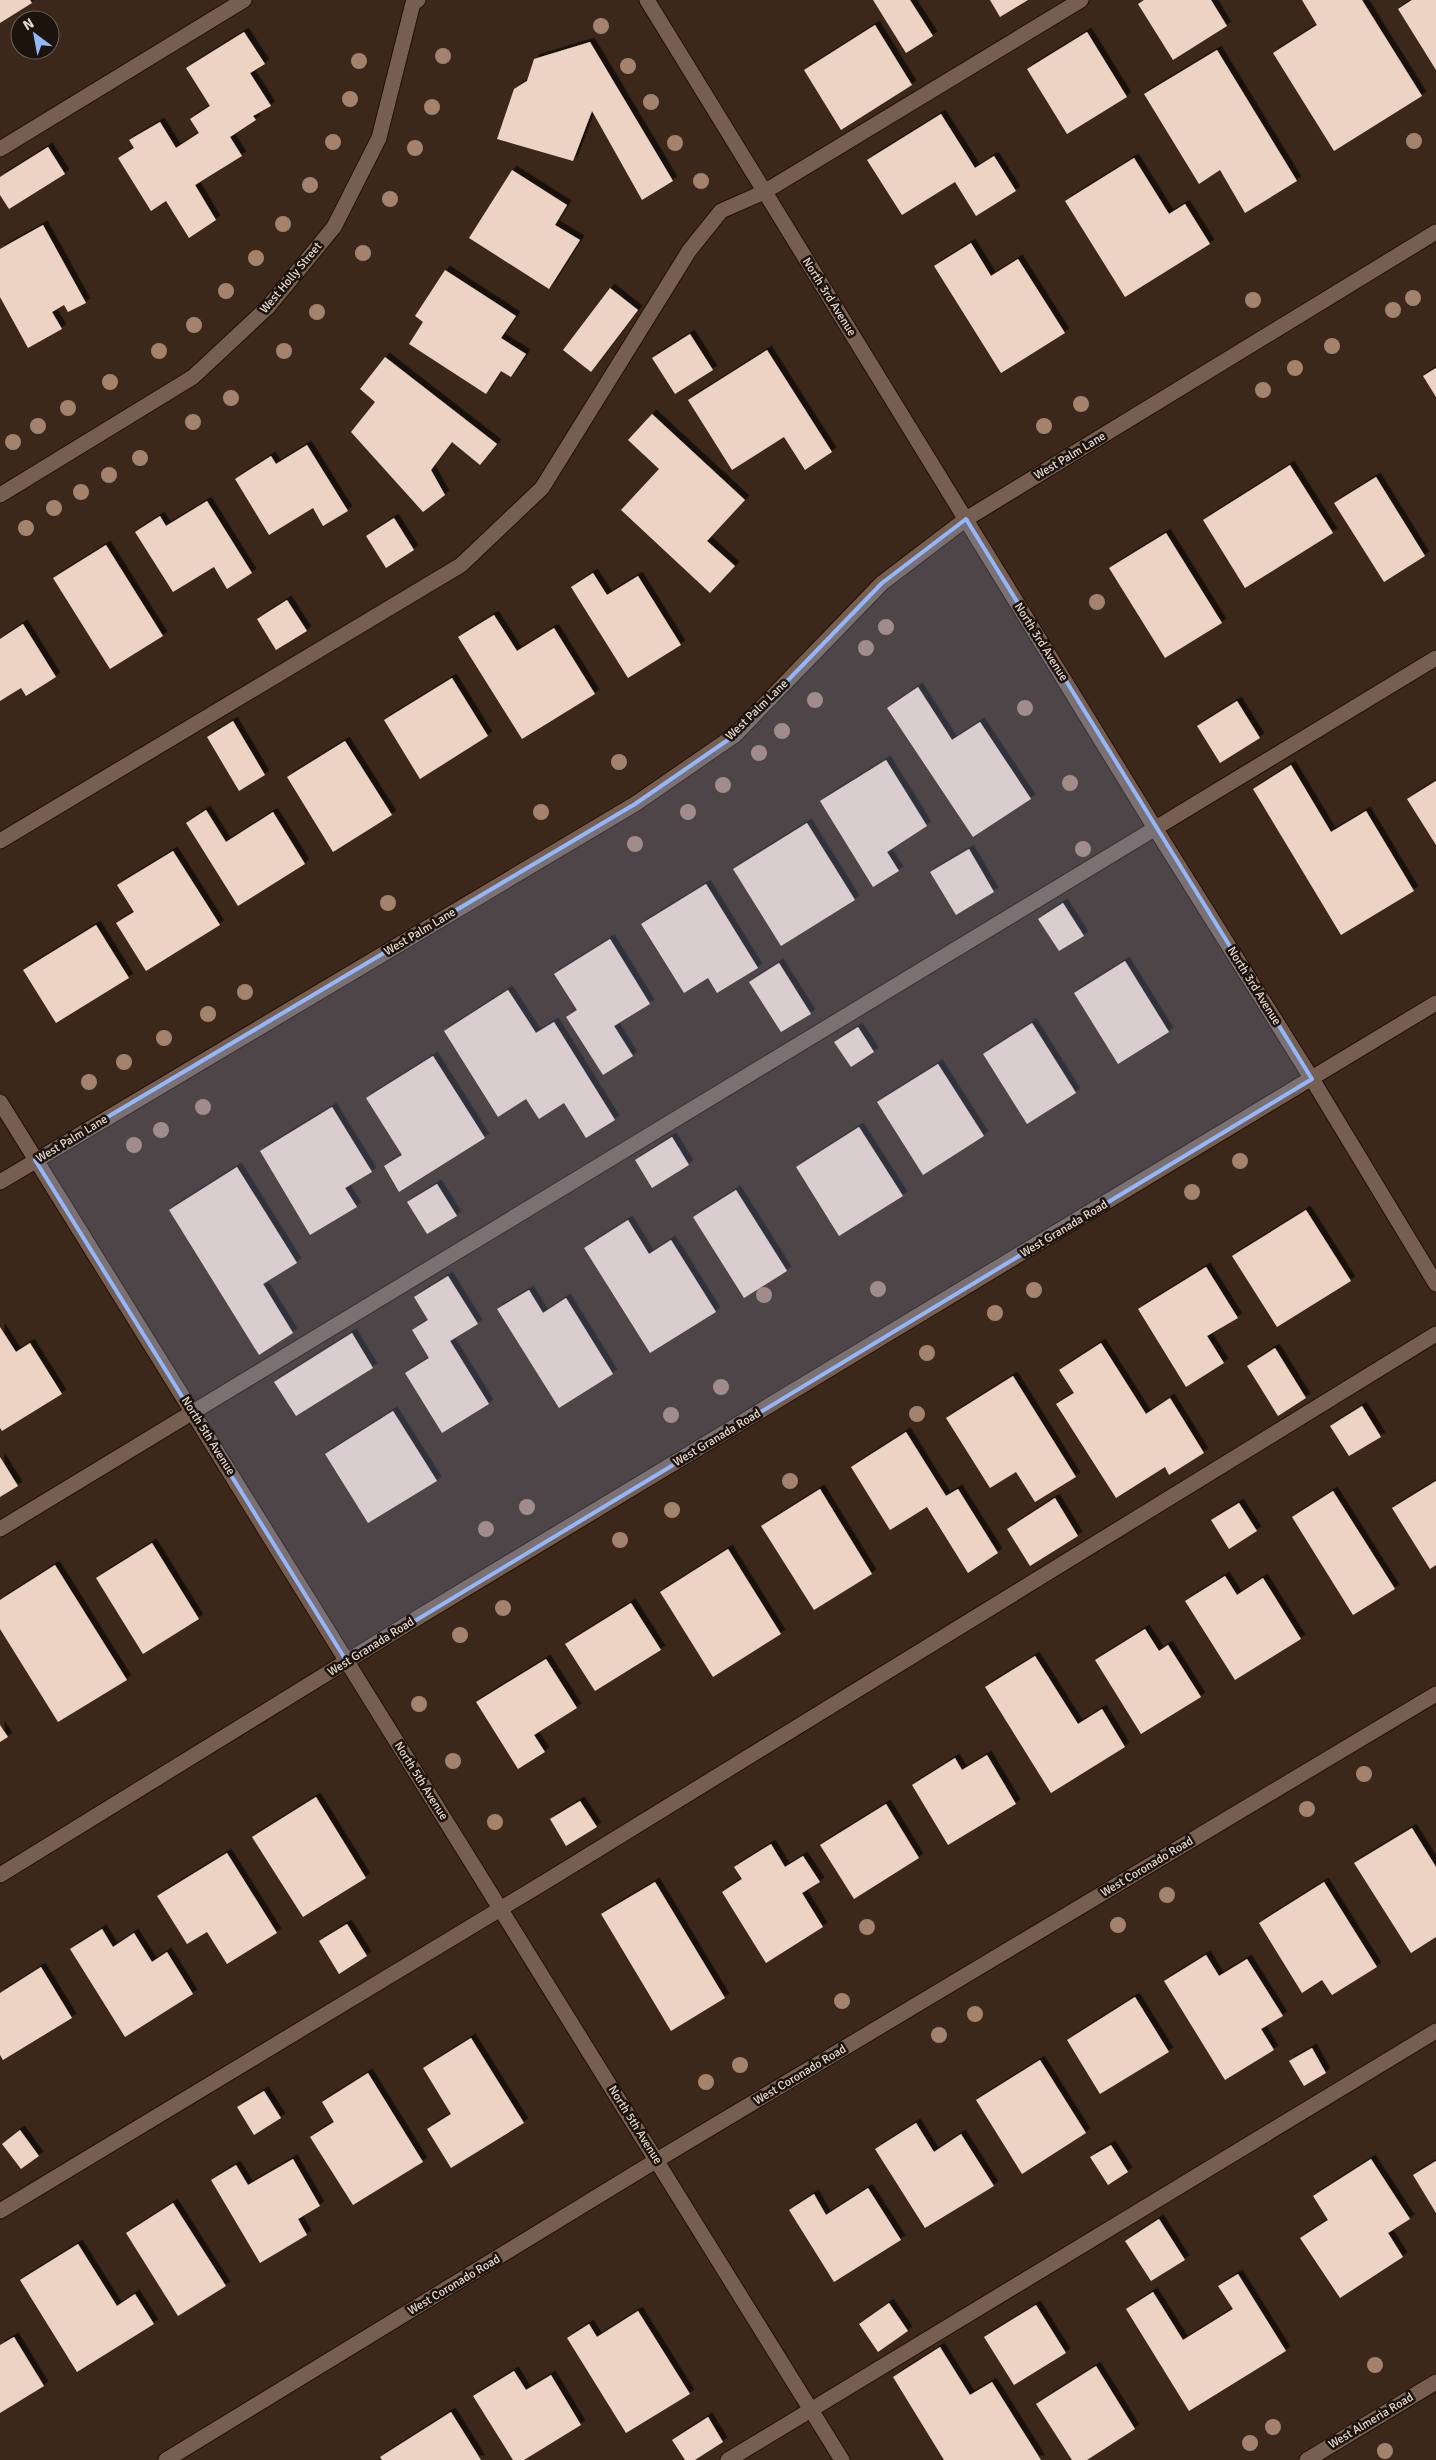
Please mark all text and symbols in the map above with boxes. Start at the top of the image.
north arrow [10,10,60,60]
text: N [20,15,37,34]
street label: West Holly Street [257,239,325,317]
street label: North 3rd Avenue [799,255,859,339]
street label: West Palm Lane [1031,429,1109,483]
street label: North 3rd Avenue [1011,600,1071,684]
street label: West Palm Lane [723,676,791,744]
street label: West Palm Lane [381,905,459,959]
street label: North 3rd Avenue [1224,944,1284,1028]
street label: West Palm Lane [33,1112,111,1166]
street label: West Granada Road [1018,1197,1110,1261]
street label: North 5th Avenue [178,1394,238,1478]
street label: West Granada Road [671,1406,763,1470]
street label: West Granada Road [325,1614,417,1680]
street label: North 5th Avenue [391,1739,451,1823]
street label: West Coronado Road [1098,1833,1196,1901]
street label: West Coronado Road [751,2041,849,2109]
street label: North 5th Avenue [605,2083,665,2167]
street label: West Coronado Road [405,2251,503,2319]
street label: West Almeria Road [1326,2390,1416,2452]

